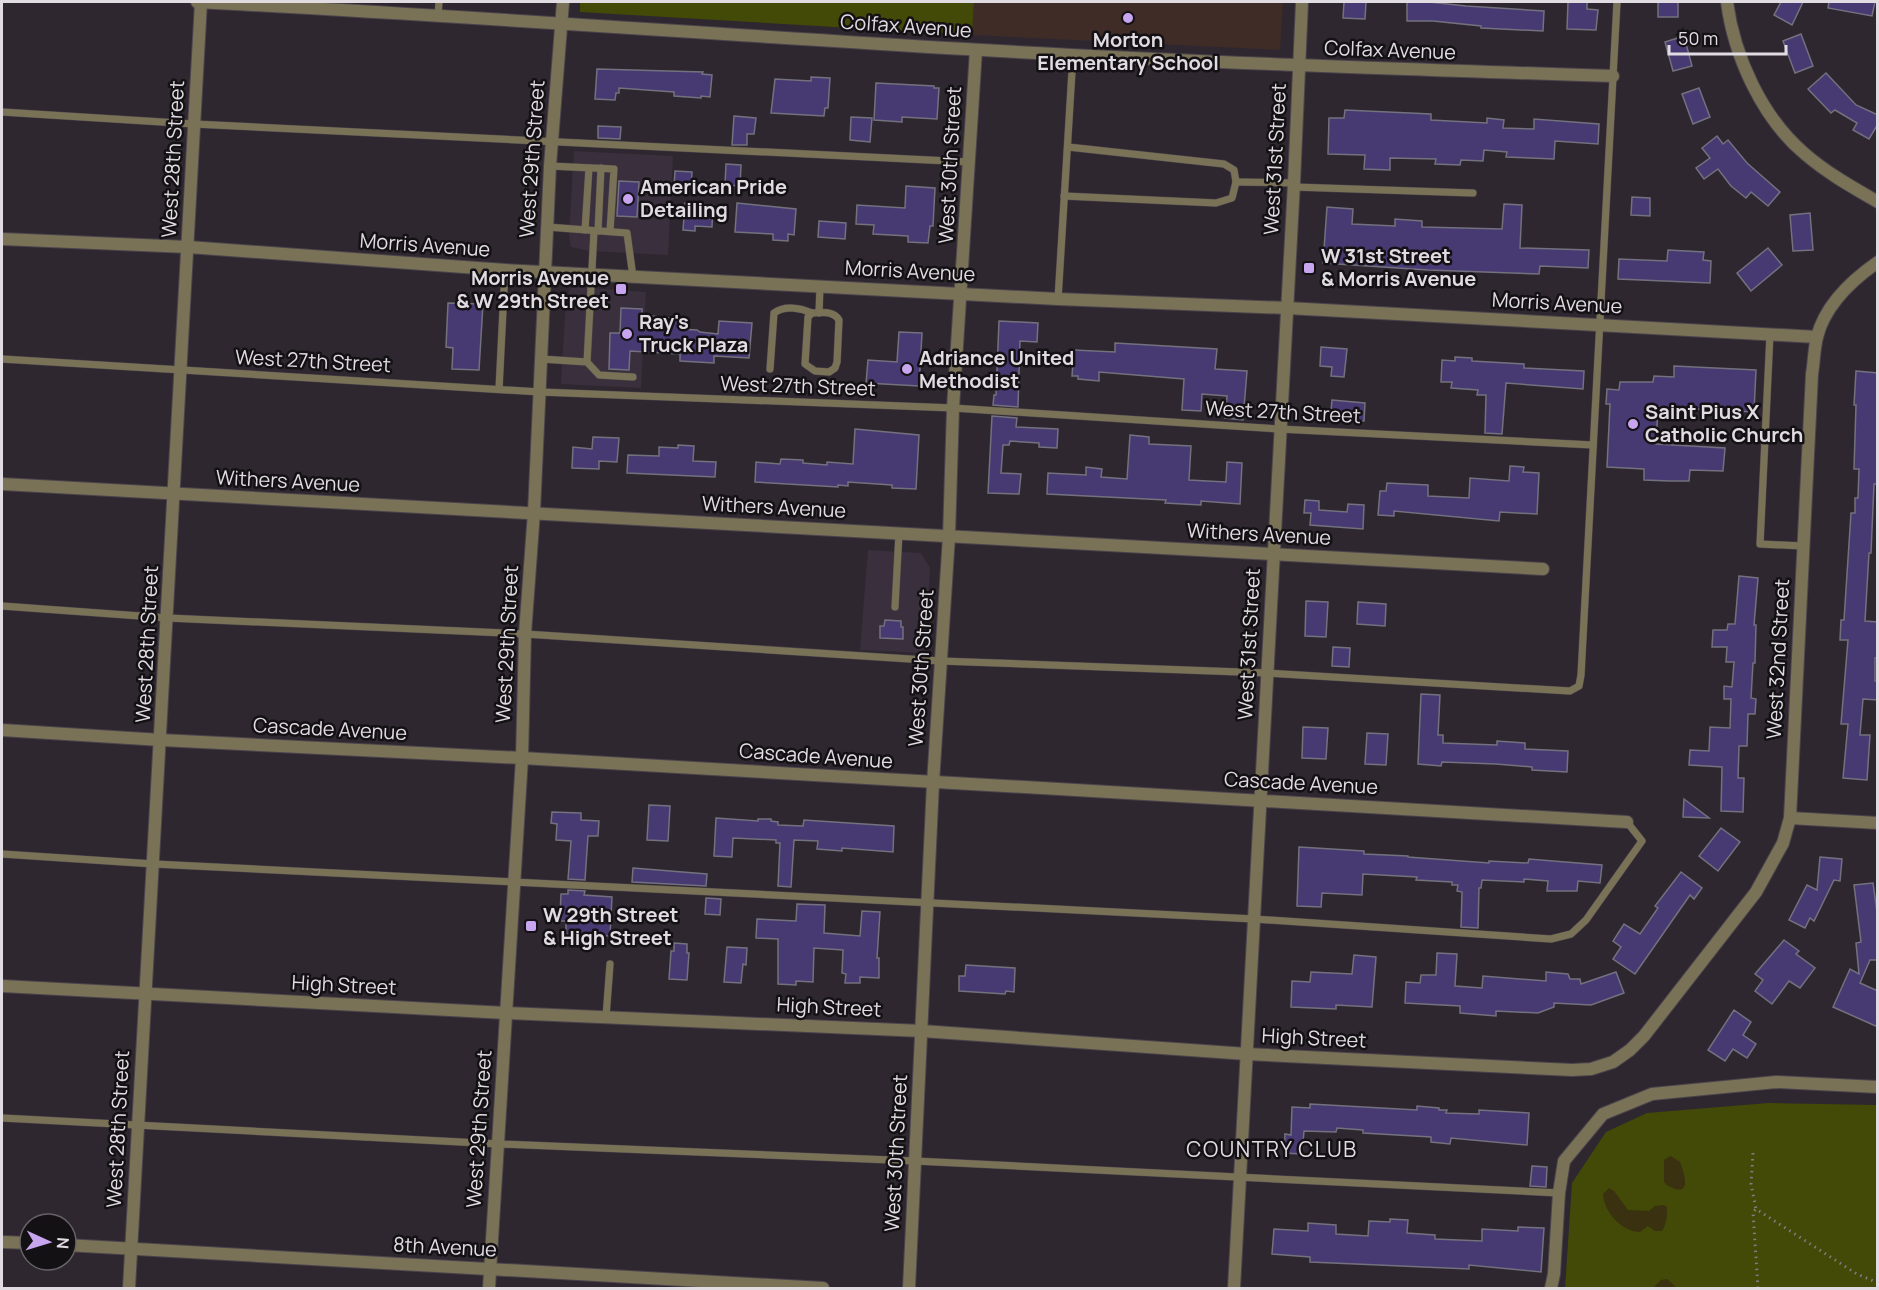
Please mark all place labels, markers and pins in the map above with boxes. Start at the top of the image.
marker: Morton Elementary School [1121,11,1135,25]
place label: Morton Elementary School [1037,26,1219,76]
place label: American Pride Detailing [640,173,787,223]
marker: American Pride Detailing [621,192,635,206]
place label: W 31st Street & Morris Avenue [1321,242,1476,292]
marker: W 31st Street & Morris Avenue [1302,261,1316,275]
place label: Morris Avenue & W 29th Street [456,264,609,314]
marker: Morris Avenue & W 29th Street [614,282,628,296]
place label: Ray's Truck Plaza [639,308,748,358]
marker: Ray's Truck Plaza [620,327,634,341]
place label: Adriance United Methodist [919,344,1074,394]
marker: Adriance United Methodist [900,362,914,376]
place label: Saint Pius X Catholic Church [1645,398,1803,448]
marker: Saint Pius X Catholic Church [1626,417,1640,431]
place label: W 29th Street & High Street [543,901,678,951]
marker: W 29th Street & High Street [524,919,538,933]

